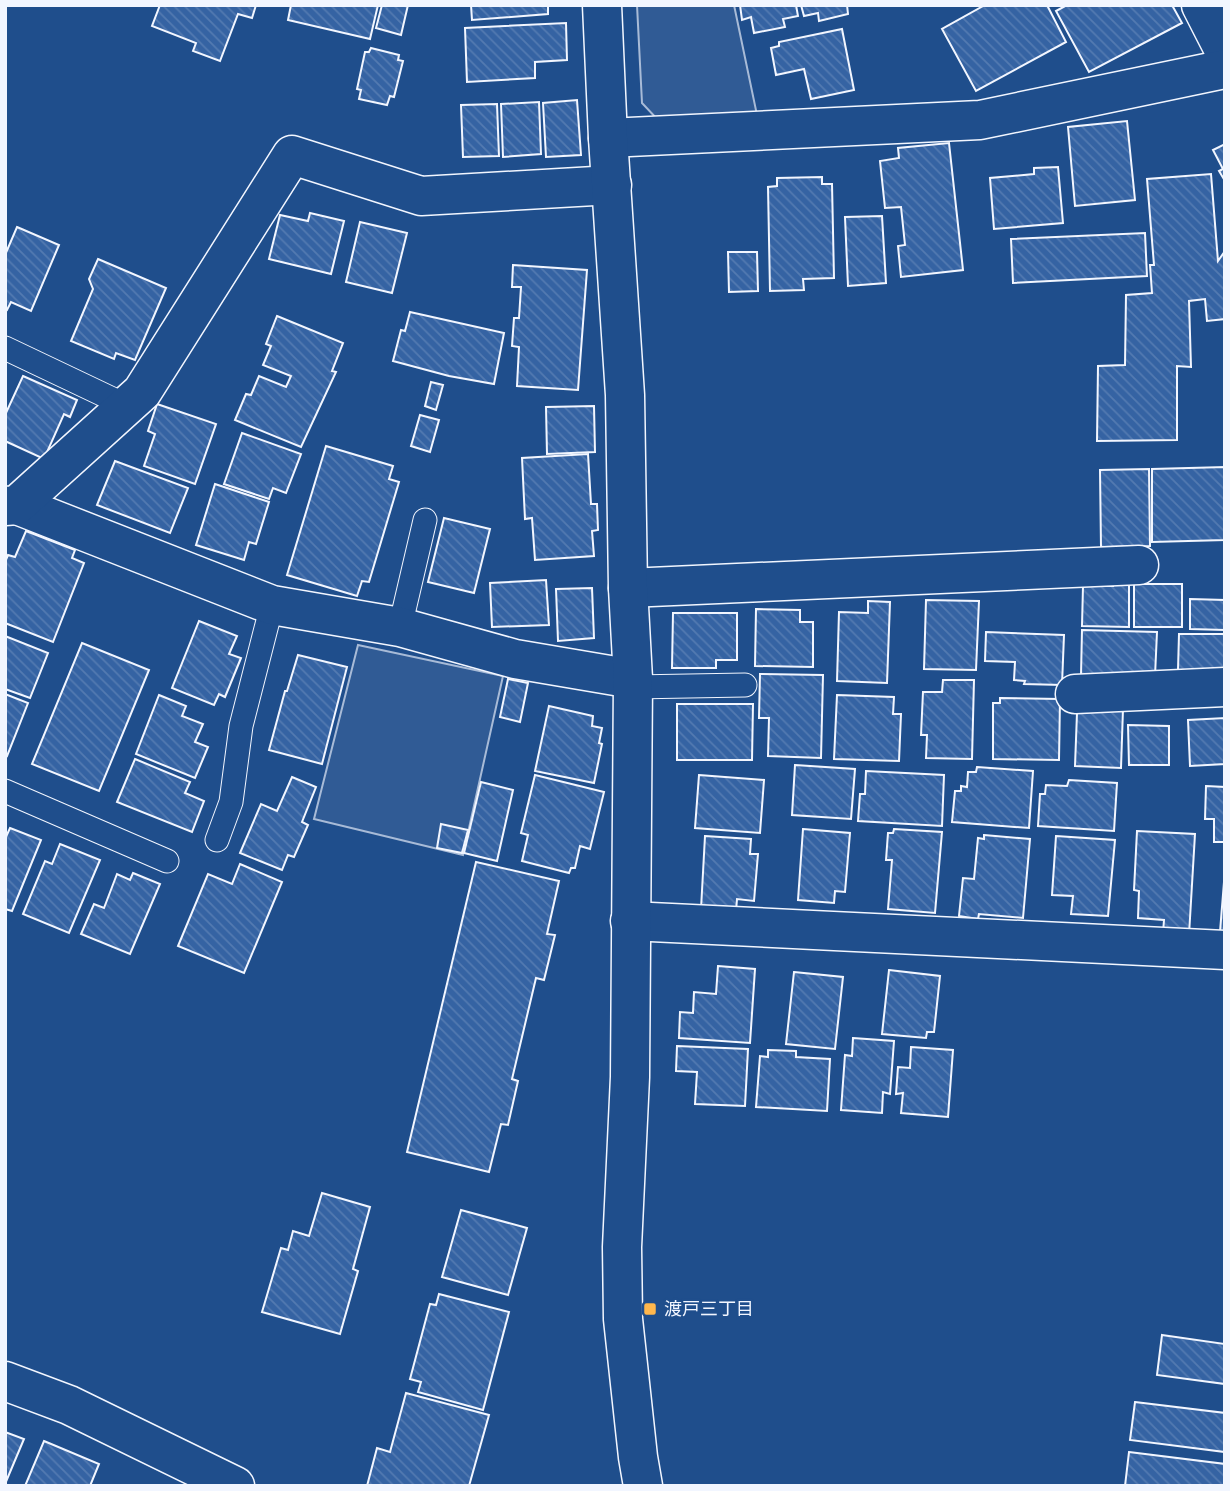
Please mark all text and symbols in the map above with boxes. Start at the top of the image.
place label: 渡戸三丁目 [664,1294,754,1321]
marker: 渡戸三丁目 [642,1301,658,1317]

